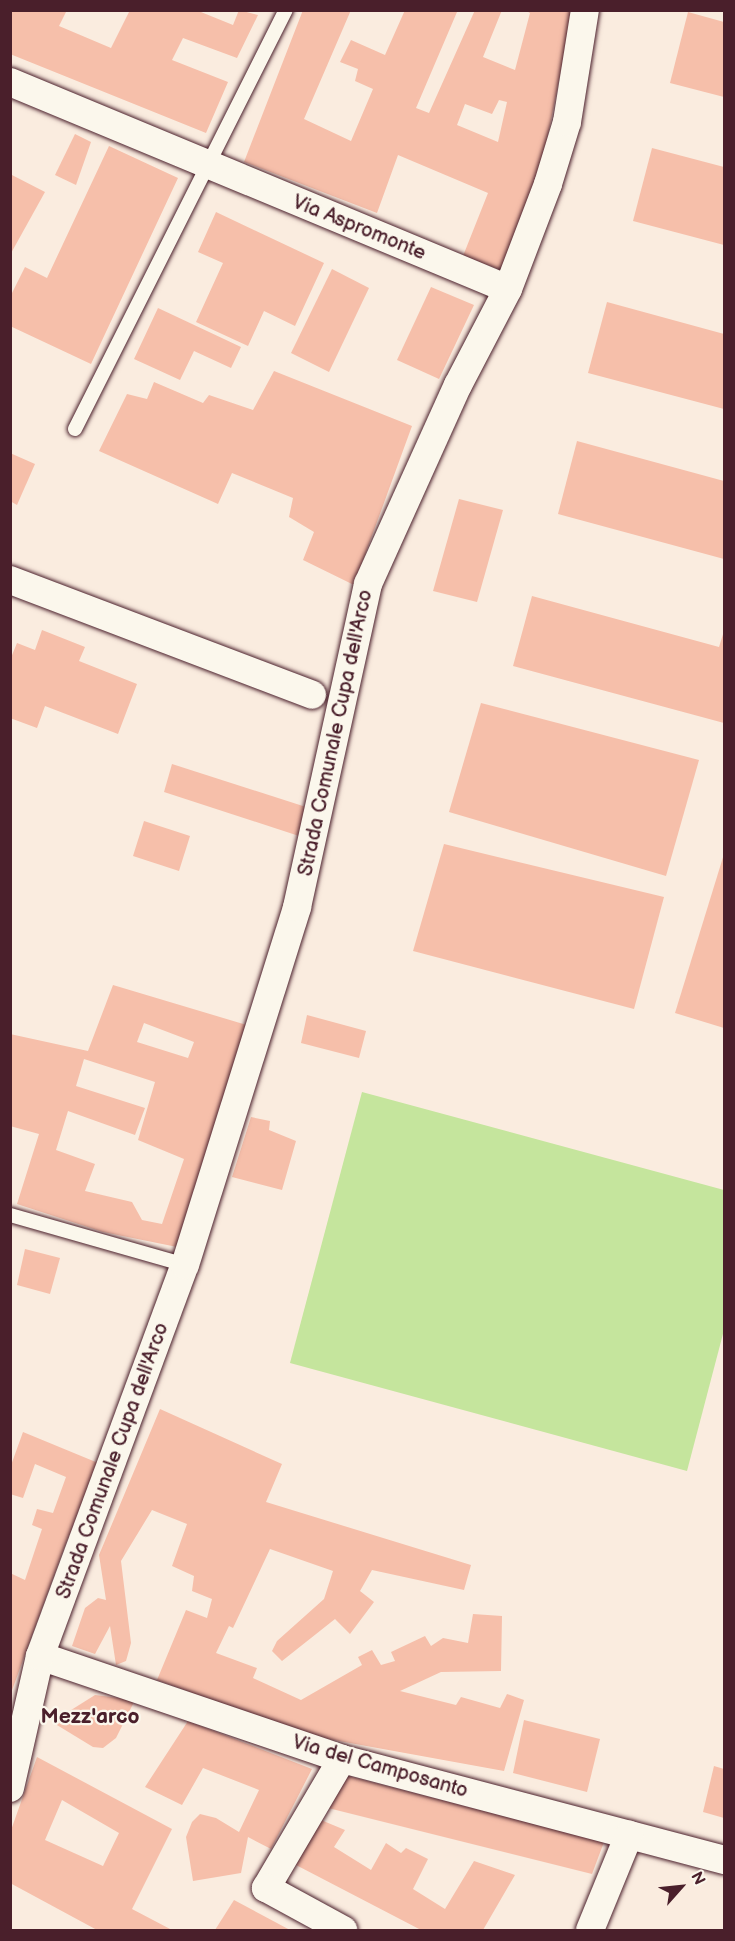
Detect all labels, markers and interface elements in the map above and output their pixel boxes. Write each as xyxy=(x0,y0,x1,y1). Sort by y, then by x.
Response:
street label: Via Aspromonte xyxy=(289,190,429,266)
street label: Strada Comunale Cupa dell'Arco xyxy=(294,588,378,878)
street label: Strada Comunale Cupa dell'Arco xyxy=(52,1320,174,1602)
district label: Mezz'arco xyxy=(41,1704,139,1730)
street label: Via del Camposanto xyxy=(290,1730,470,1804)
north arrow xyxy=(651,1857,711,1917)
text: N xyxy=(686,1869,709,1888)

